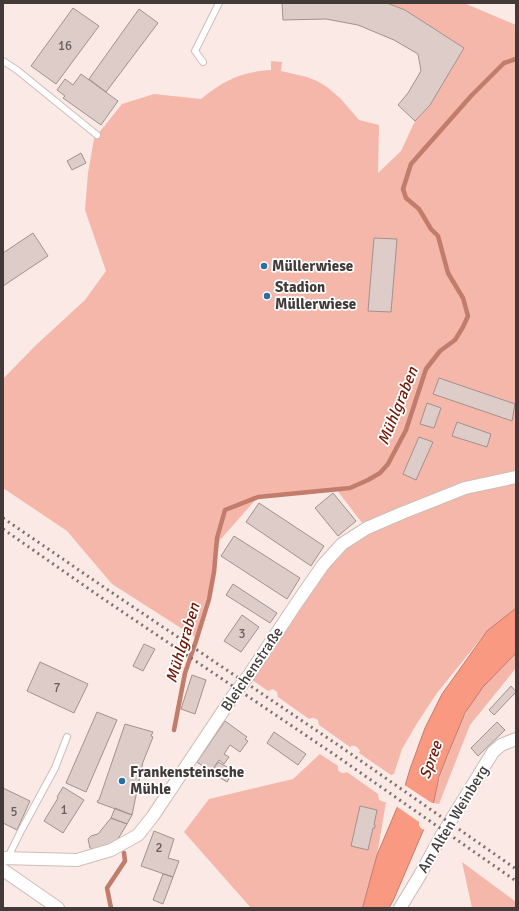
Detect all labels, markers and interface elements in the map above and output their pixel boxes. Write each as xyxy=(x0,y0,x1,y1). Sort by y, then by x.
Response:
house number: 16 xyxy=(58,38,72,54)
place label: Müllerwiese xyxy=(272,257,353,275)
marker: Müllerwiese xyxy=(259,261,269,271)
place label: Stadion Müllerwiese xyxy=(275,278,356,313)
marker: Stadion Müllerwiese xyxy=(262,291,272,301)
water label: Mühlgraben xyxy=(373,363,423,448)
water label: Mühlgraben xyxy=(161,599,205,685)
street label: Bleichenstraße xyxy=(217,624,287,714)
house number: 3 xyxy=(238,626,246,642)
house number: 7 xyxy=(53,680,61,696)
water label: Spree xyxy=(415,737,447,782)
street label: Am Alten Weinberg xyxy=(414,762,492,876)
place label: Frankensteinsche Mühle xyxy=(130,763,244,798)
marker: Frankensteinsche Mühle xyxy=(117,776,127,786)
house number: 1 xyxy=(60,802,68,818)
house number: 5 xyxy=(10,804,18,820)
house number: 2 xyxy=(155,840,163,856)

